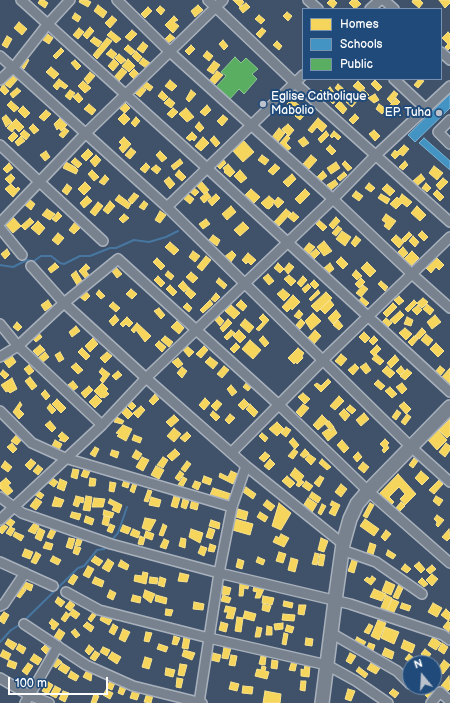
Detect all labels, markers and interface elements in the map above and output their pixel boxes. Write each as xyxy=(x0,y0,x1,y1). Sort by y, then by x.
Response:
legend xyxy=(302,8,442,80)
text: Homes xyxy=(340,17,379,32)
text: Schools xyxy=(340,37,383,52)
text: Public xyxy=(340,57,373,72)
place label: Eglise Catholique Mabolio xyxy=(271,90,366,118)
marker: Eglise Catholique Mabolio xyxy=(258,99,268,109)
place label: EP. Tuha xyxy=(385,106,431,120)
marker: EP. Tuha xyxy=(434,108,444,118)
north arrow xyxy=(402,655,442,695)
text: N xyxy=(412,657,424,672)
scale bar xyxy=(10,669,110,695)
text: 100 m xyxy=(15,676,47,691)

